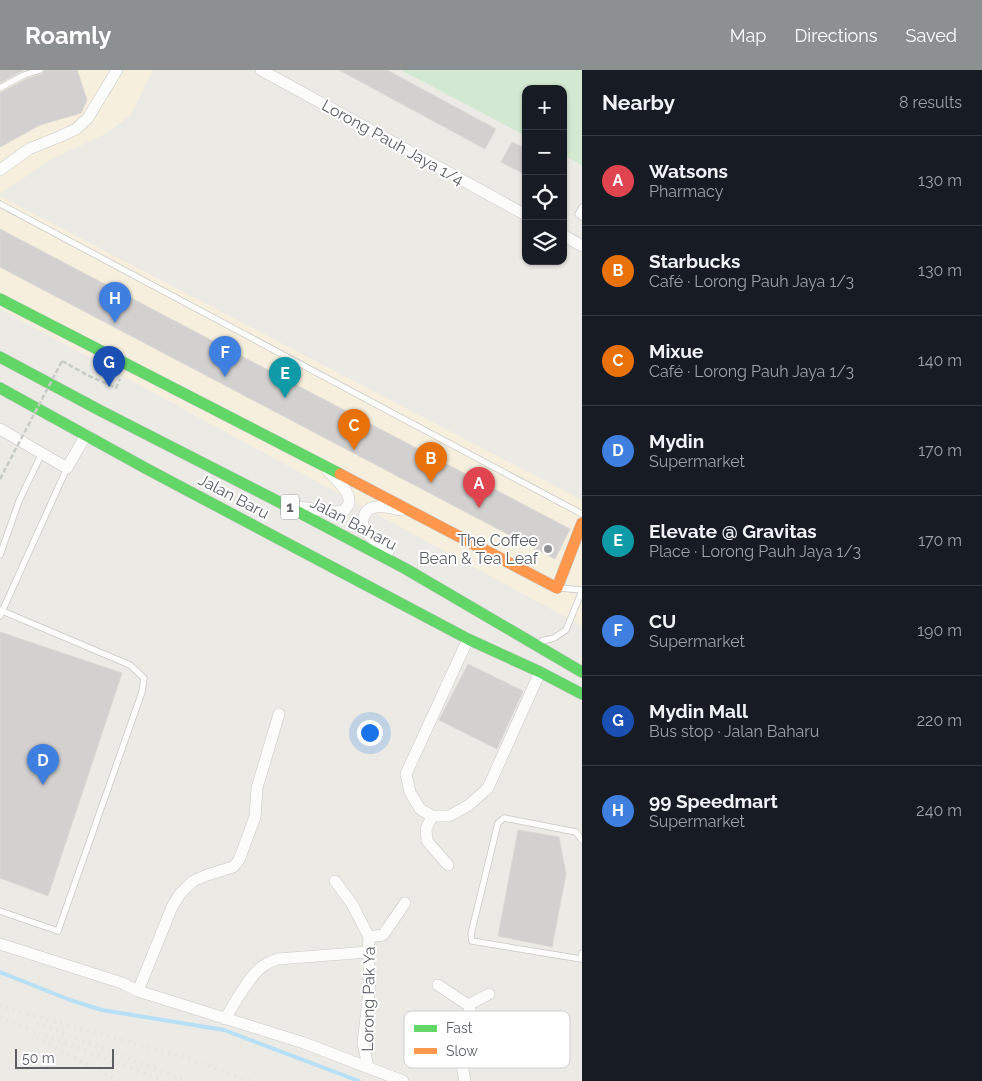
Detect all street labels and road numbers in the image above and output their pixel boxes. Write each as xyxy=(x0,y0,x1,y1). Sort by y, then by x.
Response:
street label: Lorong Pauh Jaya 1/4 xyxy=(319,96,467,189)
street label: Jalan Baru xyxy=(195,470,272,523)
street label: Jalan Baharu xyxy=(307,493,400,554)
road number: 1 xyxy=(281,494,299,520)
street label: Lorong Pak Ya xyxy=(358,946,379,1052)

